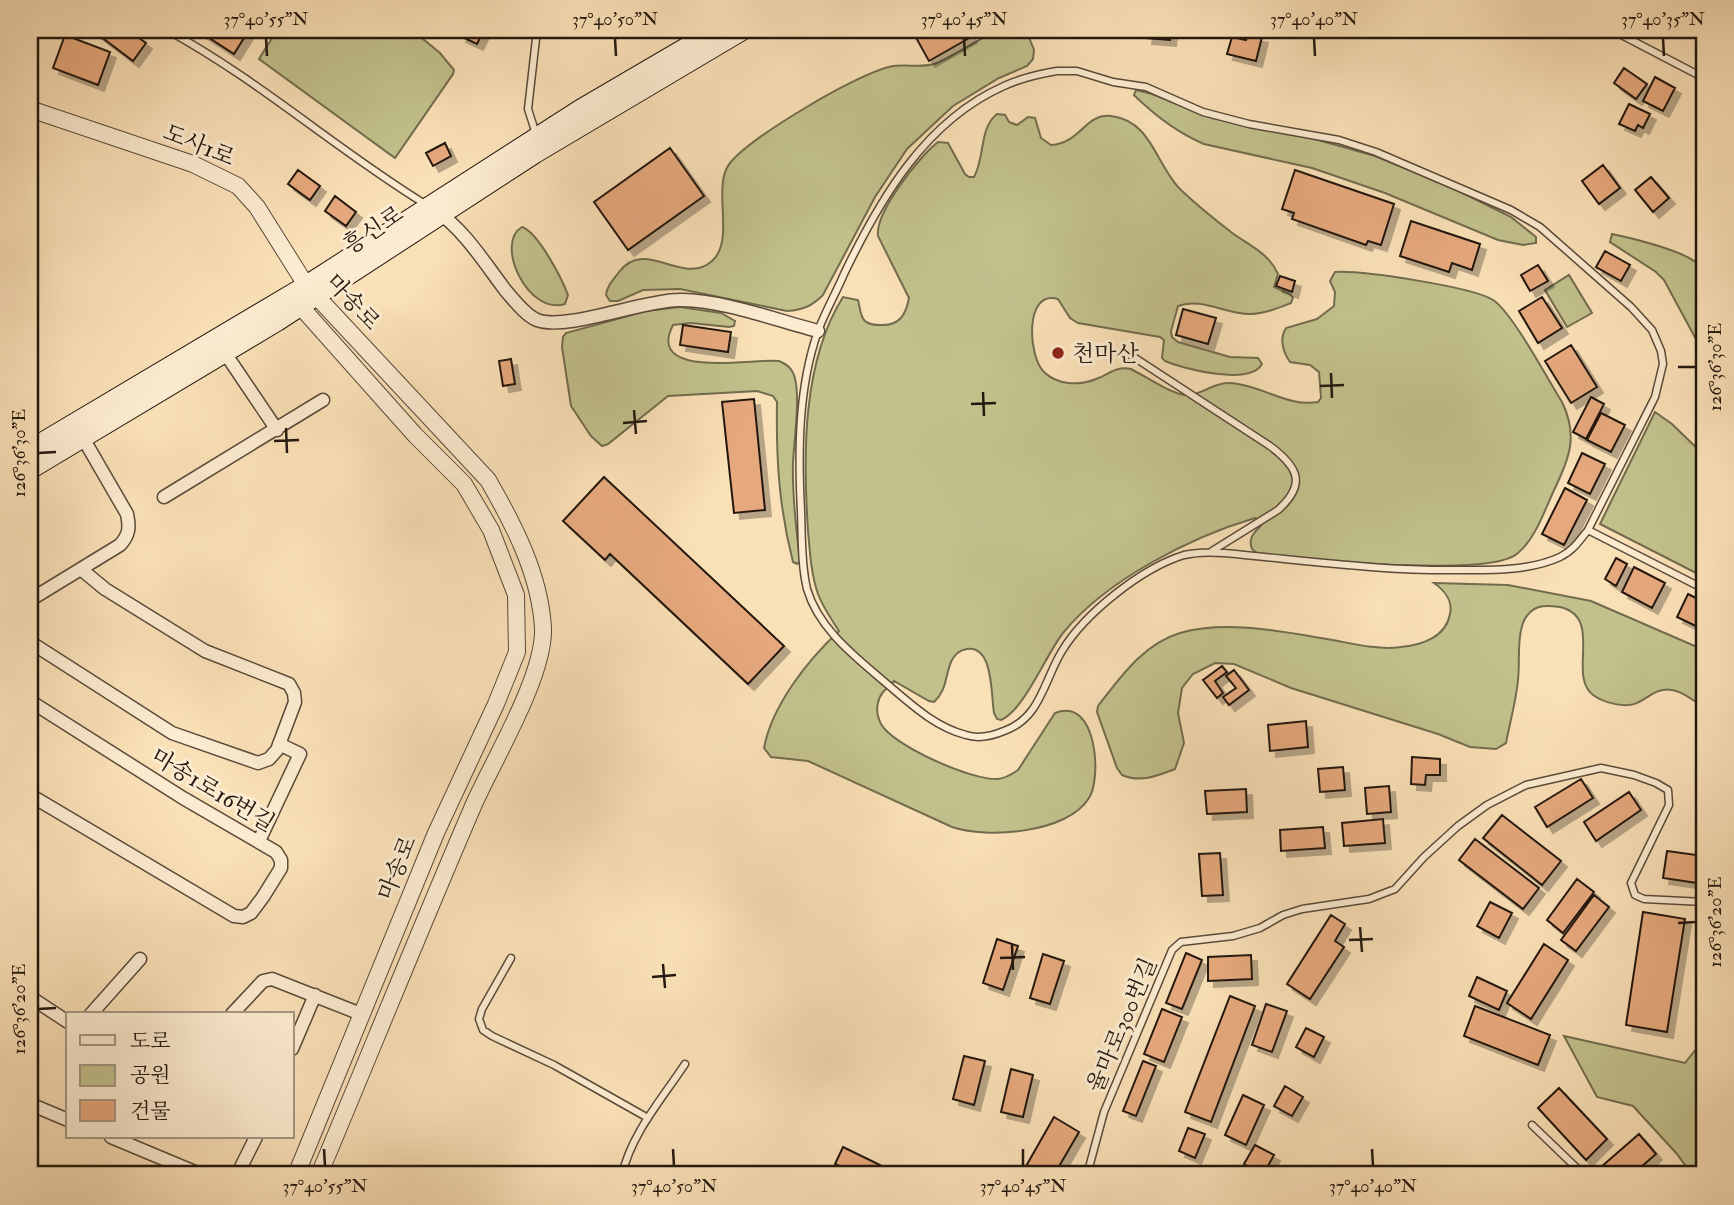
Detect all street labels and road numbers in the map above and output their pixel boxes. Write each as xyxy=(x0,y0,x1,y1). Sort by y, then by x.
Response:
street label: 도사1로 xyxy=(159,118,239,172)
street label: 흥신로 xyxy=(337,199,409,261)
street label: 마송로 xyxy=(320,268,386,336)
street label: 마송1로16번길 xyxy=(146,742,280,838)
street label: 마송로 xyxy=(371,832,423,904)
street label: 율마로300번길 xyxy=(1081,953,1163,1097)

